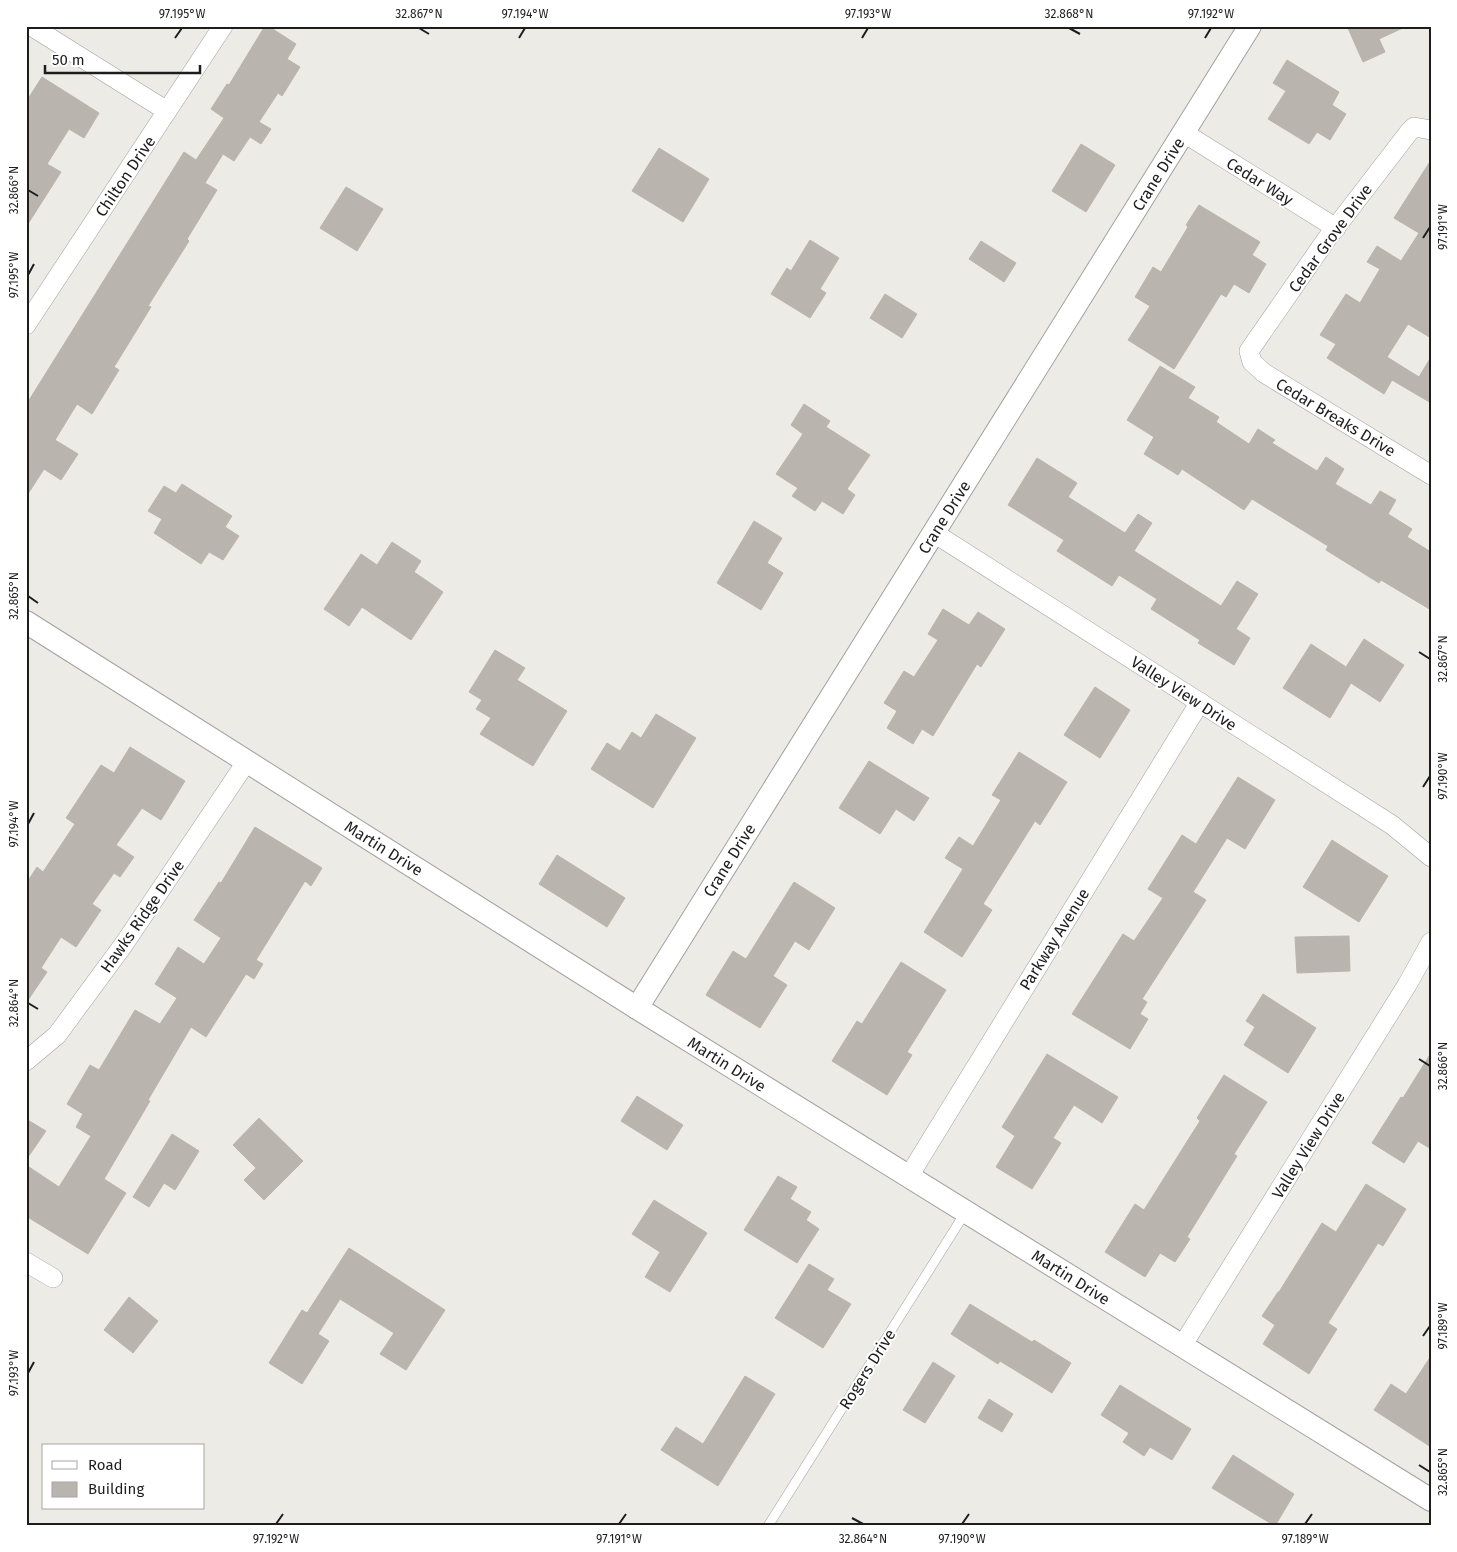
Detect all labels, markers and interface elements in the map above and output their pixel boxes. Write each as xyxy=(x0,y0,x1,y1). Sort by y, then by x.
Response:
text: 97.195°W xyxy=(159,7,205,21)
text: 32.867°N xyxy=(395,7,443,21)
text: 97.194°W xyxy=(501,7,549,21)
text: 97.193°W xyxy=(845,7,891,21)
text: 32.868°N xyxy=(1045,7,1093,21)
text: 97.192°W xyxy=(1188,7,1234,21)
scale bar xyxy=(45,42,200,74)
text: 50 m xyxy=(52,51,85,69)
street label: Chilton Drive xyxy=(91,132,159,220)
street label: Crane Drive xyxy=(1128,134,1188,214)
street label: Cedar Way xyxy=(1223,153,1297,209)
text: 32.866°N xyxy=(7,166,21,214)
street label: Cedar Grove Drive xyxy=(1285,180,1376,296)
text: 97.191°W xyxy=(1436,204,1450,250)
text: 97.195°W xyxy=(7,252,21,298)
street label: Cedar Breaks Drive xyxy=(1273,374,1399,461)
street label: Crane Drive xyxy=(914,477,974,557)
text: 32.865°N xyxy=(7,572,21,620)
text: 32.867°N xyxy=(1436,635,1450,683)
street label: Valley View Drive xyxy=(1127,652,1240,735)
text: 97.190°W xyxy=(1436,752,1450,800)
text: 97.194°W xyxy=(7,800,21,848)
street label: Martin Drive xyxy=(341,817,426,880)
street label: Crane Drive xyxy=(699,820,759,900)
street label: Hawks Ridge Drive xyxy=(96,856,188,976)
street label: Parkway Avenue xyxy=(1016,885,1093,994)
text: 32.864°N xyxy=(7,979,21,1027)
street label: Martin Drive xyxy=(684,1033,769,1096)
text: 32.866°N xyxy=(1436,1042,1450,1090)
street label: Valley View Drive xyxy=(1268,1088,1349,1202)
street label: Martin Drive xyxy=(1028,1246,1113,1309)
text: 97.189°W xyxy=(1436,1302,1450,1350)
street label: Rogers Drive xyxy=(835,1326,900,1413)
text: 97.193°W xyxy=(7,1350,21,1396)
legend xyxy=(42,1444,205,1510)
text: 32.865°N xyxy=(1436,1448,1450,1496)
text: Road xyxy=(88,1456,123,1474)
text: Building xyxy=(88,1480,144,1498)
text: 97.192°W xyxy=(253,1532,299,1546)
text: 97.191°W xyxy=(596,1532,642,1546)
text: 32.864°N xyxy=(839,1532,887,1546)
text: 97.190°W xyxy=(938,1532,986,1546)
text: 97.189°W xyxy=(1281,1532,1329,1546)

